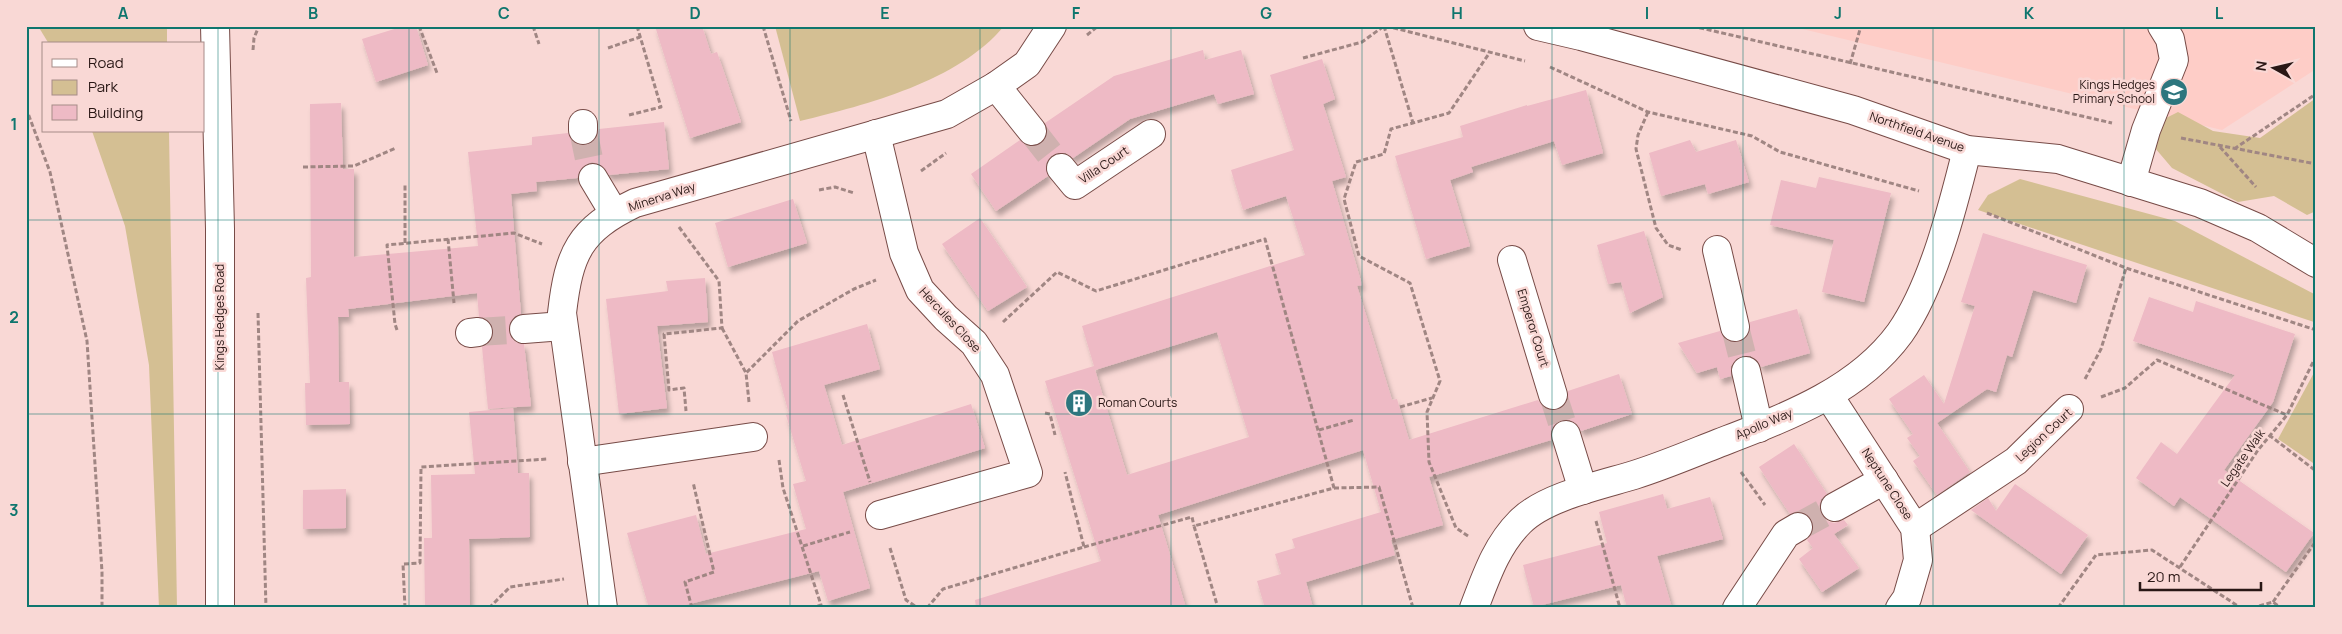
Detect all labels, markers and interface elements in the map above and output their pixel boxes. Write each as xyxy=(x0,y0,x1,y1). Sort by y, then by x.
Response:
text: A xyxy=(118,2,129,24)
text: B xyxy=(308,2,318,24)
text: C xyxy=(498,2,510,24)
text: D xyxy=(689,2,701,24)
text: E xyxy=(880,2,890,24)
text: F xyxy=(1072,2,1081,24)
text: G xyxy=(1260,2,1272,24)
text: H xyxy=(1451,2,1463,24)
text: I xyxy=(1645,2,1649,24)
text: J xyxy=(1834,2,1842,24)
text: K xyxy=(2024,2,2035,24)
text: L xyxy=(2215,2,2224,24)
legend xyxy=(42,42,205,132)
north arrow xyxy=(2250,42,2300,92)
text: Road xyxy=(88,52,124,73)
text: N xyxy=(2251,60,2271,72)
text: Park xyxy=(88,76,118,97)
place label: Kings Hedges Primary School xyxy=(2073,76,2155,107)
school or university icon: Kings Hedges Primary School xyxy=(2159,77,2189,107)
text: Building xyxy=(88,102,143,123)
street label: Northfield Avenue xyxy=(1867,107,1967,156)
text: 1 xyxy=(10,113,18,135)
street label: Villa Court xyxy=(1076,142,1132,187)
street label: Minerva Way xyxy=(626,178,698,215)
street label: Kings Hedges Road xyxy=(211,264,228,370)
street label: Hercules Close xyxy=(916,283,985,356)
street label: Emperor Court xyxy=(1513,287,1554,369)
text: 2 xyxy=(9,306,19,328)
building icon: Roman Courts xyxy=(1064,388,1094,418)
place label: Roman Courts xyxy=(1098,394,1177,411)
street label: Apollo Way xyxy=(1733,404,1795,443)
street label: Legion Court xyxy=(2012,404,2076,465)
street label: Legate Walk xyxy=(2216,425,2269,490)
street label: Neptune Close xyxy=(1858,445,1917,523)
text: 3 xyxy=(9,499,19,521)
scale bar xyxy=(2140,559,2261,591)
text: 20 m xyxy=(2147,566,2180,587)

